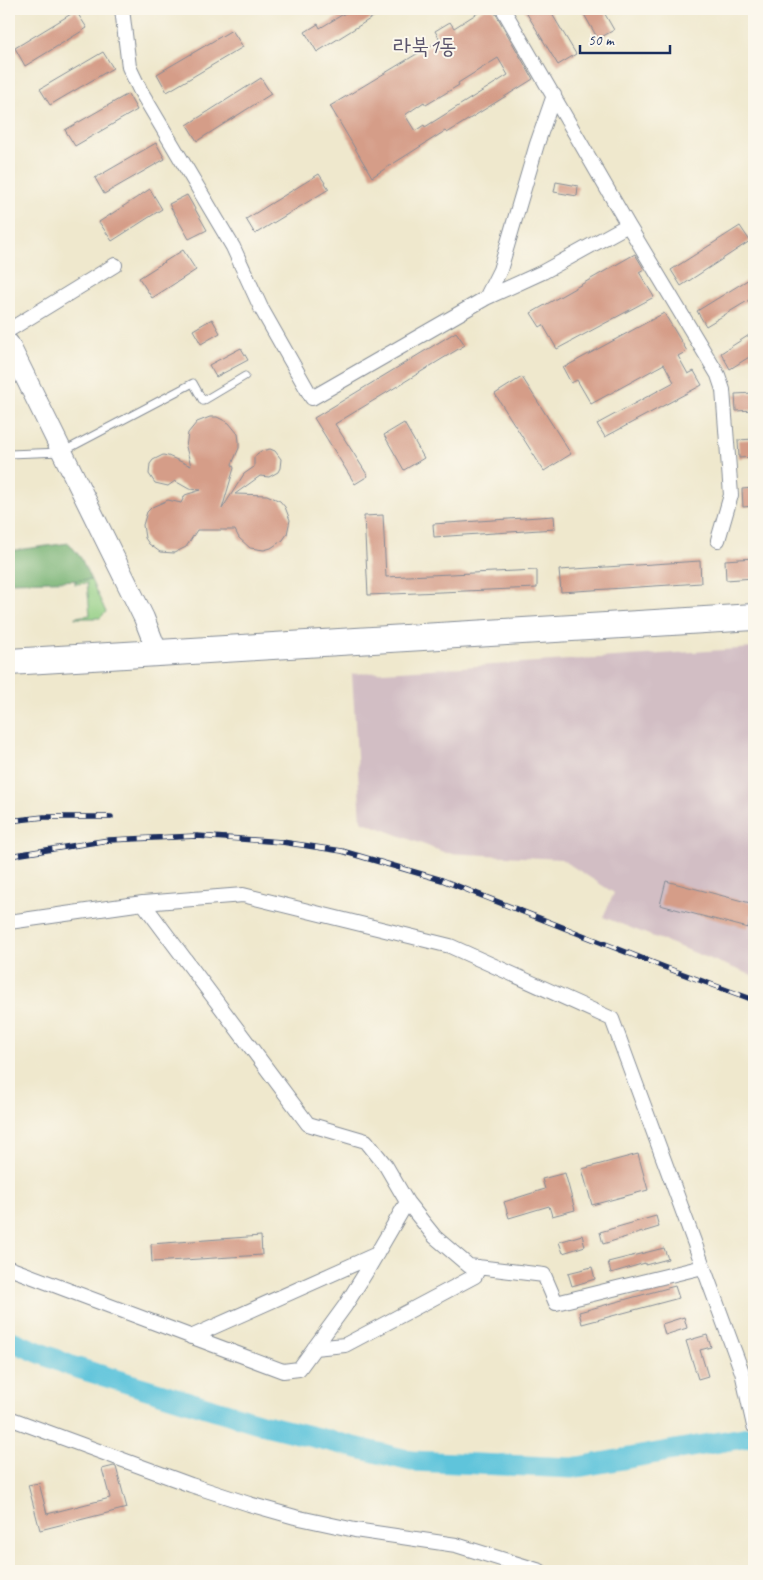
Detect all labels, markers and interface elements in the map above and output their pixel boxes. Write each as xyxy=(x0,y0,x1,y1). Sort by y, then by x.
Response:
scale bar xyxy=(580,22,670,54)
text: 50 m xyxy=(588,31,615,50)
district label: 라북1동 xyxy=(393,32,457,60)

